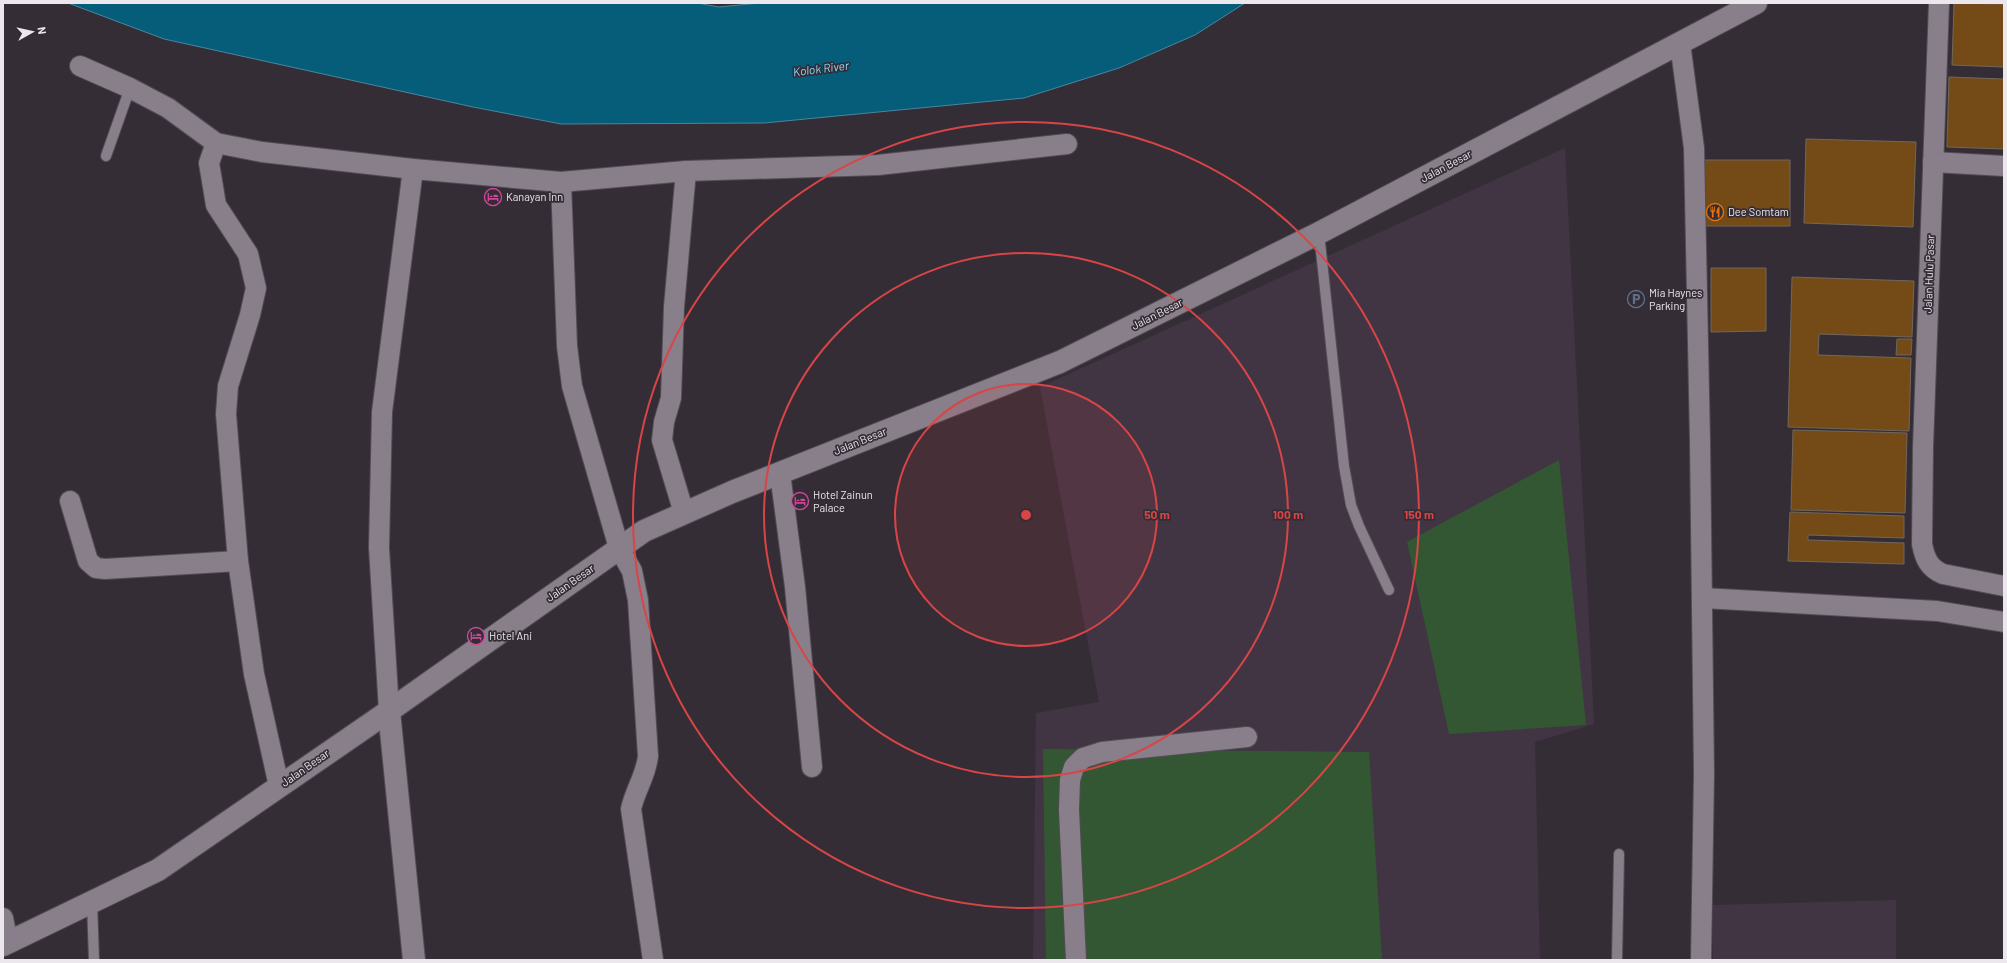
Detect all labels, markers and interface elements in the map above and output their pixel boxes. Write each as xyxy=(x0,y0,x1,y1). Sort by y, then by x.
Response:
north arrow xyxy=(12,12,52,52)
text: N xyxy=(35,26,49,35)
water label: Kolok River xyxy=(792,58,850,78)
street label: Jalan Besar xyxy=(1418,147,1473,184)
hotel icon: Kanayan Inn xyxy=(483,187,503,207)
place label: Kanayan Inn xyxy=(506,190,563,203)
restaurant icon: Dee Somtam xyxy=(1705,202,1725,222)
place label: Dee Somtam xyxy=(1728,205,1789,218)
street label: Jalan Hulu Pasar xyxy=(1921,234,1936,314)
place label: Mia Haynes Parking xyxy=(1649,286,1702,312)
parking icon: Mia Haynes Parking xyxy=(1626,289,1646,309)
street label: Jalan Besar xyxy=(1129,295,1185,332)
street label: Jalan Besar xyxy=(831,424,888,457)
place label: Hotel Zainun Palace xyxy=(813,488,873,514)
hotel icon: Hotel Zainun Palace xyxy=(790,491,810,511)
text: 50 m xyxy=(1144,507,1170,521)
text: 100 m xyxy=(1273,507,1303,521)
text: 150 m xyxy=(1404,507,1434,521)
centre of rings xyxy=(1019,508,1033,522)
street label: Jalan Besar xyxy=(543,561,596,604)
hotel icon: Hotel Ani xyxy=(466,626,486,646)
place label: Hotel Ani xyxy=(489,629,532,642)
street label: Jalan Besar xyxy=(278,746,331,789)

